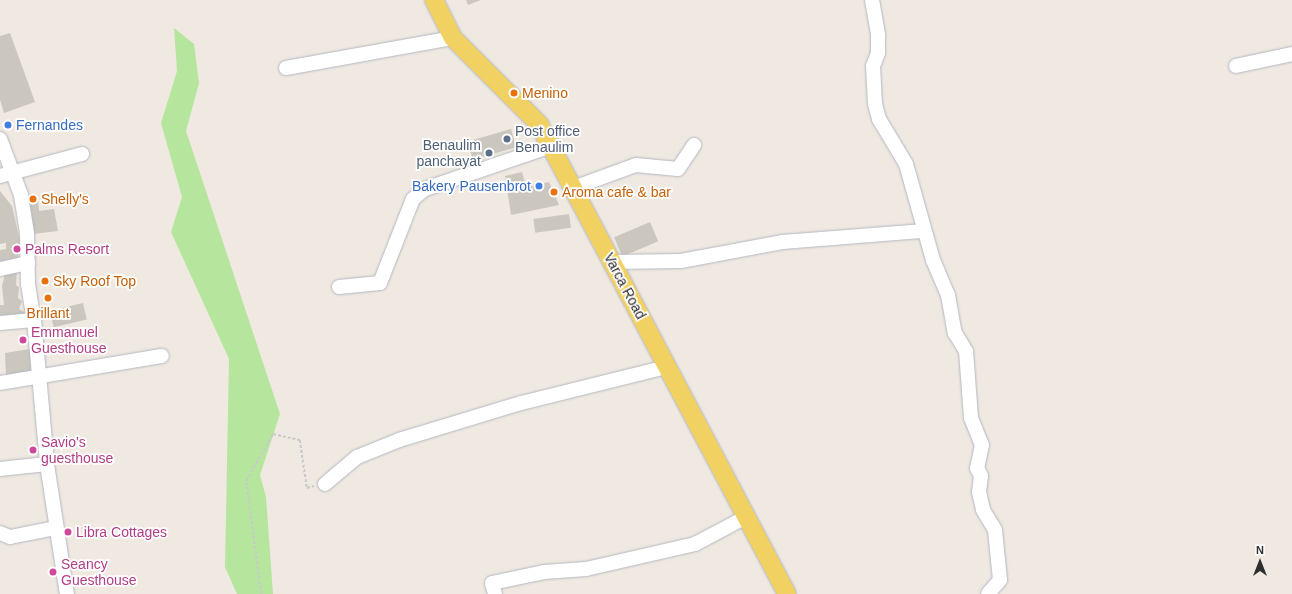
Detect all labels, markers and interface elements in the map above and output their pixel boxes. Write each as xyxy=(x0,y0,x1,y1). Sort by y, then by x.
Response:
place label: Menino xyxy=(522,85,568,101)
marker: Menino xyxy=(509,88,519,98)
place label: Fernandes xyxy=(16,117,83,133)
marker: Fernandes xyxy=(3,120,13,130)
place label: Post office Benaulim xyxy=(515,123,580,156)
marker: Post office Benaulim xyxy=(502,134,512,144)
place label: Benaulim panchayat xyxy=(416,137,481,170)
marker: Benaulim panchayat xyxy=(484,148,494,158)
place label: Bakery Pausenbrot xyxy=(412,178,531,194)
marker: Bakery Pausenbrot xyxy=(534,181,544,191)
place label: Aroma cafe & bar xyxy=(562,184,671,200)
marker: Aroma cafe & bar xyxy=(549,187,559,197)
place label: Shelly's xyxy=(41,191,89,207)
marker: Shelly's xyxy=(28,194,38,204)
place label: Palms Resort xyxy=(25,241,109,257)
marker: Palms Resort xyxy=(12,244,22,254)
street label: Varca Road xyxy=(600,250,650,322)
place label: Sky Roof Top xyxy=(53,273,136,289)
marker: Sky Roof Top xyxy=(40,276,50,286)
marker: Brillant xyxy=(43,293,53,303)
place label: Brillant xyxy=(27,305,69,321)
place label: Emmanuel Guesthouse xyxy=(31,324,106,356)
marker: Emmanuel Guesthouse xyxy=(18,335,28,345)
place label: Savio's guesthouse xyxy=(41,434,113,466)
marker: Savio's guesthouse xyxy=(28,445,38,455)
place label: Libra Cottages xyxy=(76,524,167,540)
marker: Libra Cottages xyxy=(63,527,73,537)
north arrow xyxy=(1240,542,1280,582)
text: N xyxy=(1256,544,1264,556)
place label: Seancy Guesthouse xyxy=(61,556,136,588)
marker: Seancy Guesthouse xyxy=(48,567,58,577)

